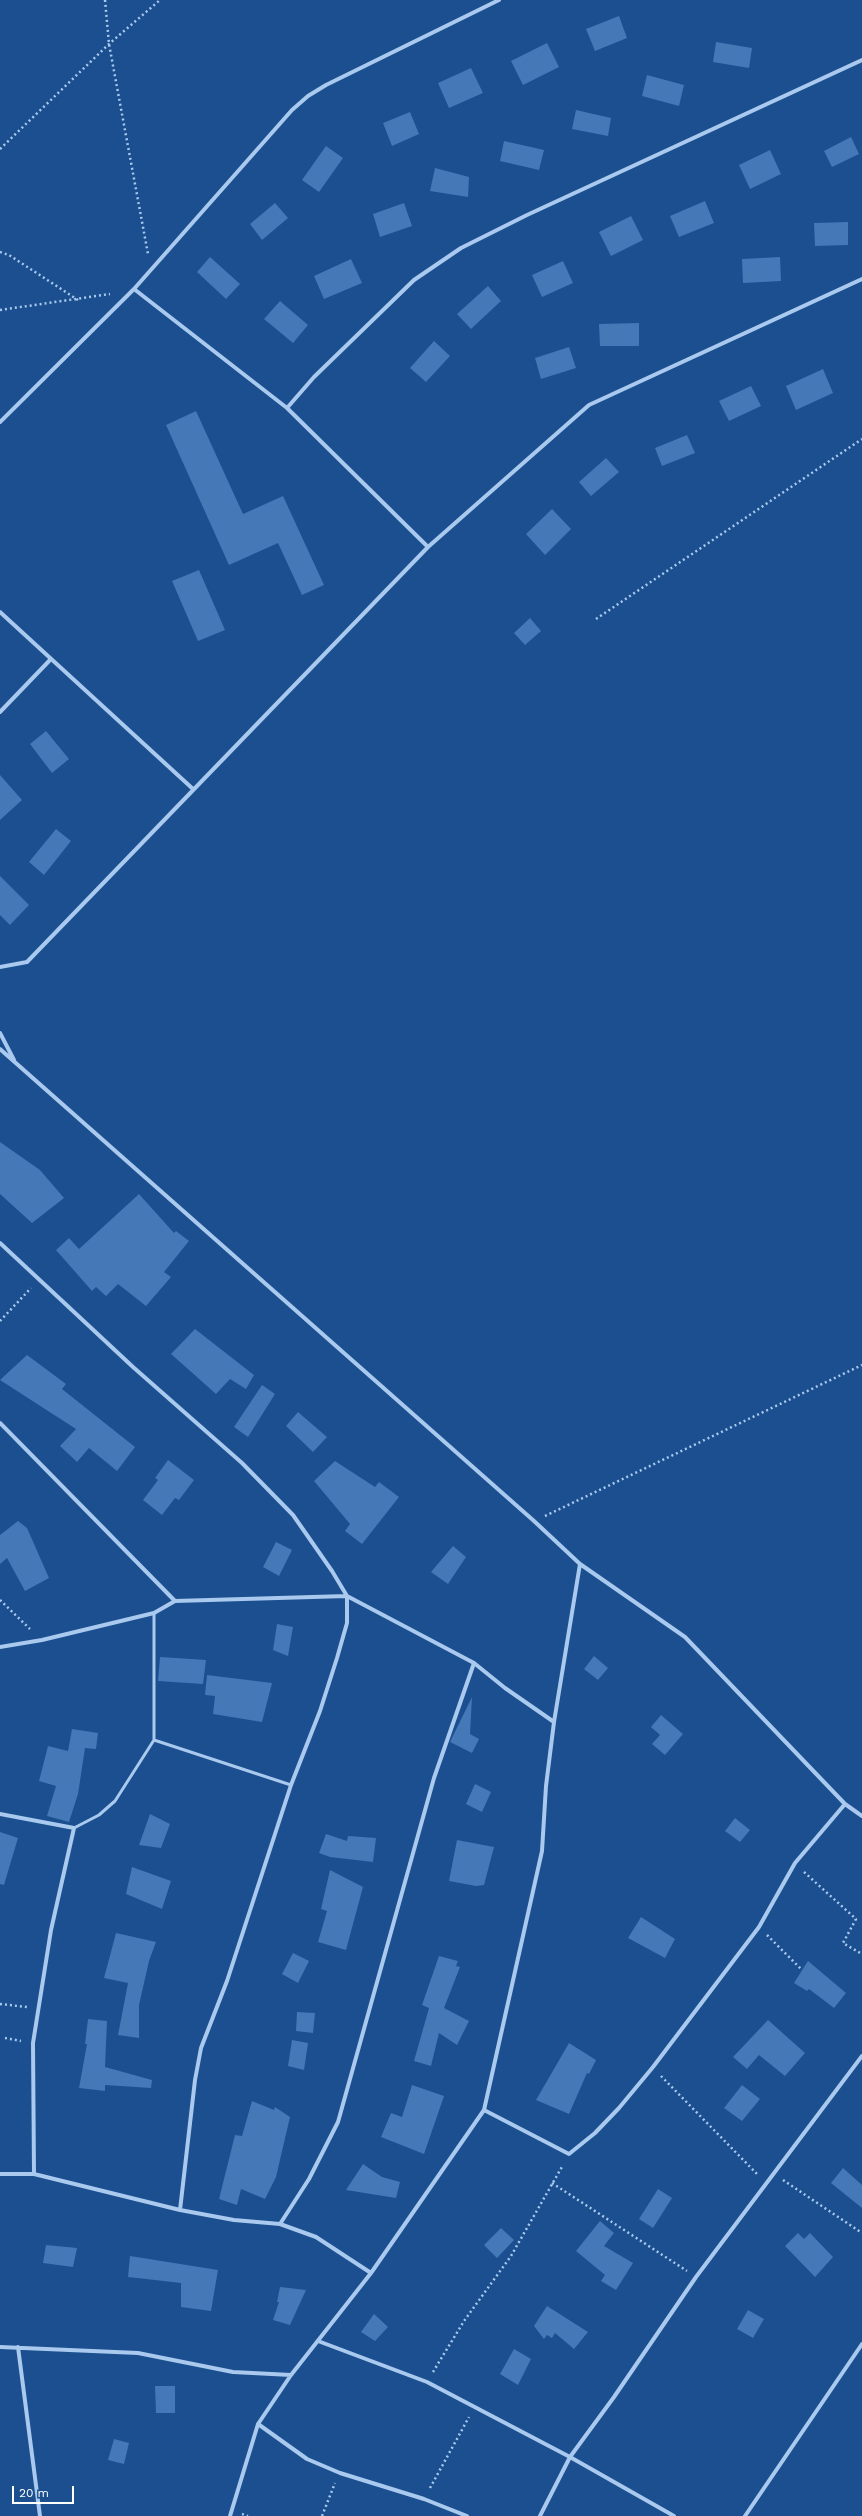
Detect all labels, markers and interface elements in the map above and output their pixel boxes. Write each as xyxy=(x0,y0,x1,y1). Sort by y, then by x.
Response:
scale bar xyxy=(14,2478,76,2504)
text: 20 m xyxy=(19,2486,49,2500)

